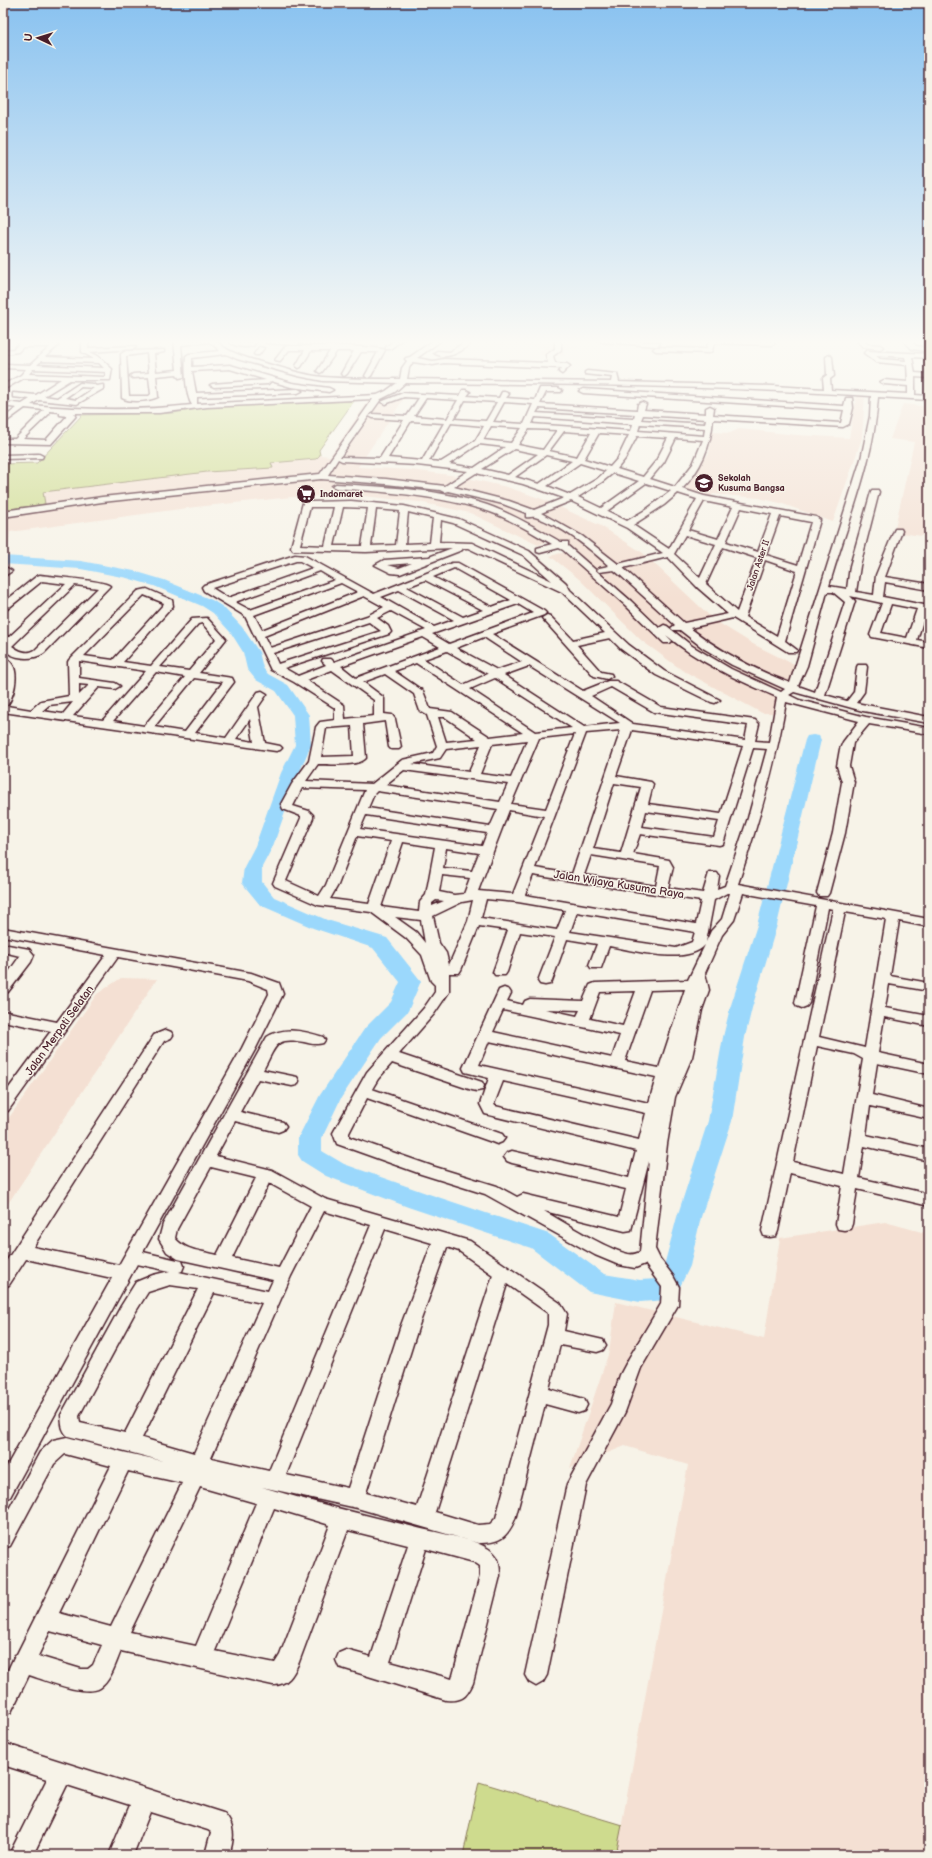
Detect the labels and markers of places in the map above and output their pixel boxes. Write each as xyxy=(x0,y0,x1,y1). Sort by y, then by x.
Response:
school or university icon: Sekolah Kusuma Bangsa xyxy=(693,472,715,494)
place label: Sekolah Kusuma Bangsa xyxy=(718,473,785,494)
supermarket icon: Indomaret xyxy=(295,483,317,505)
place label: Indomaret xyxy=(320,489,363,500)

